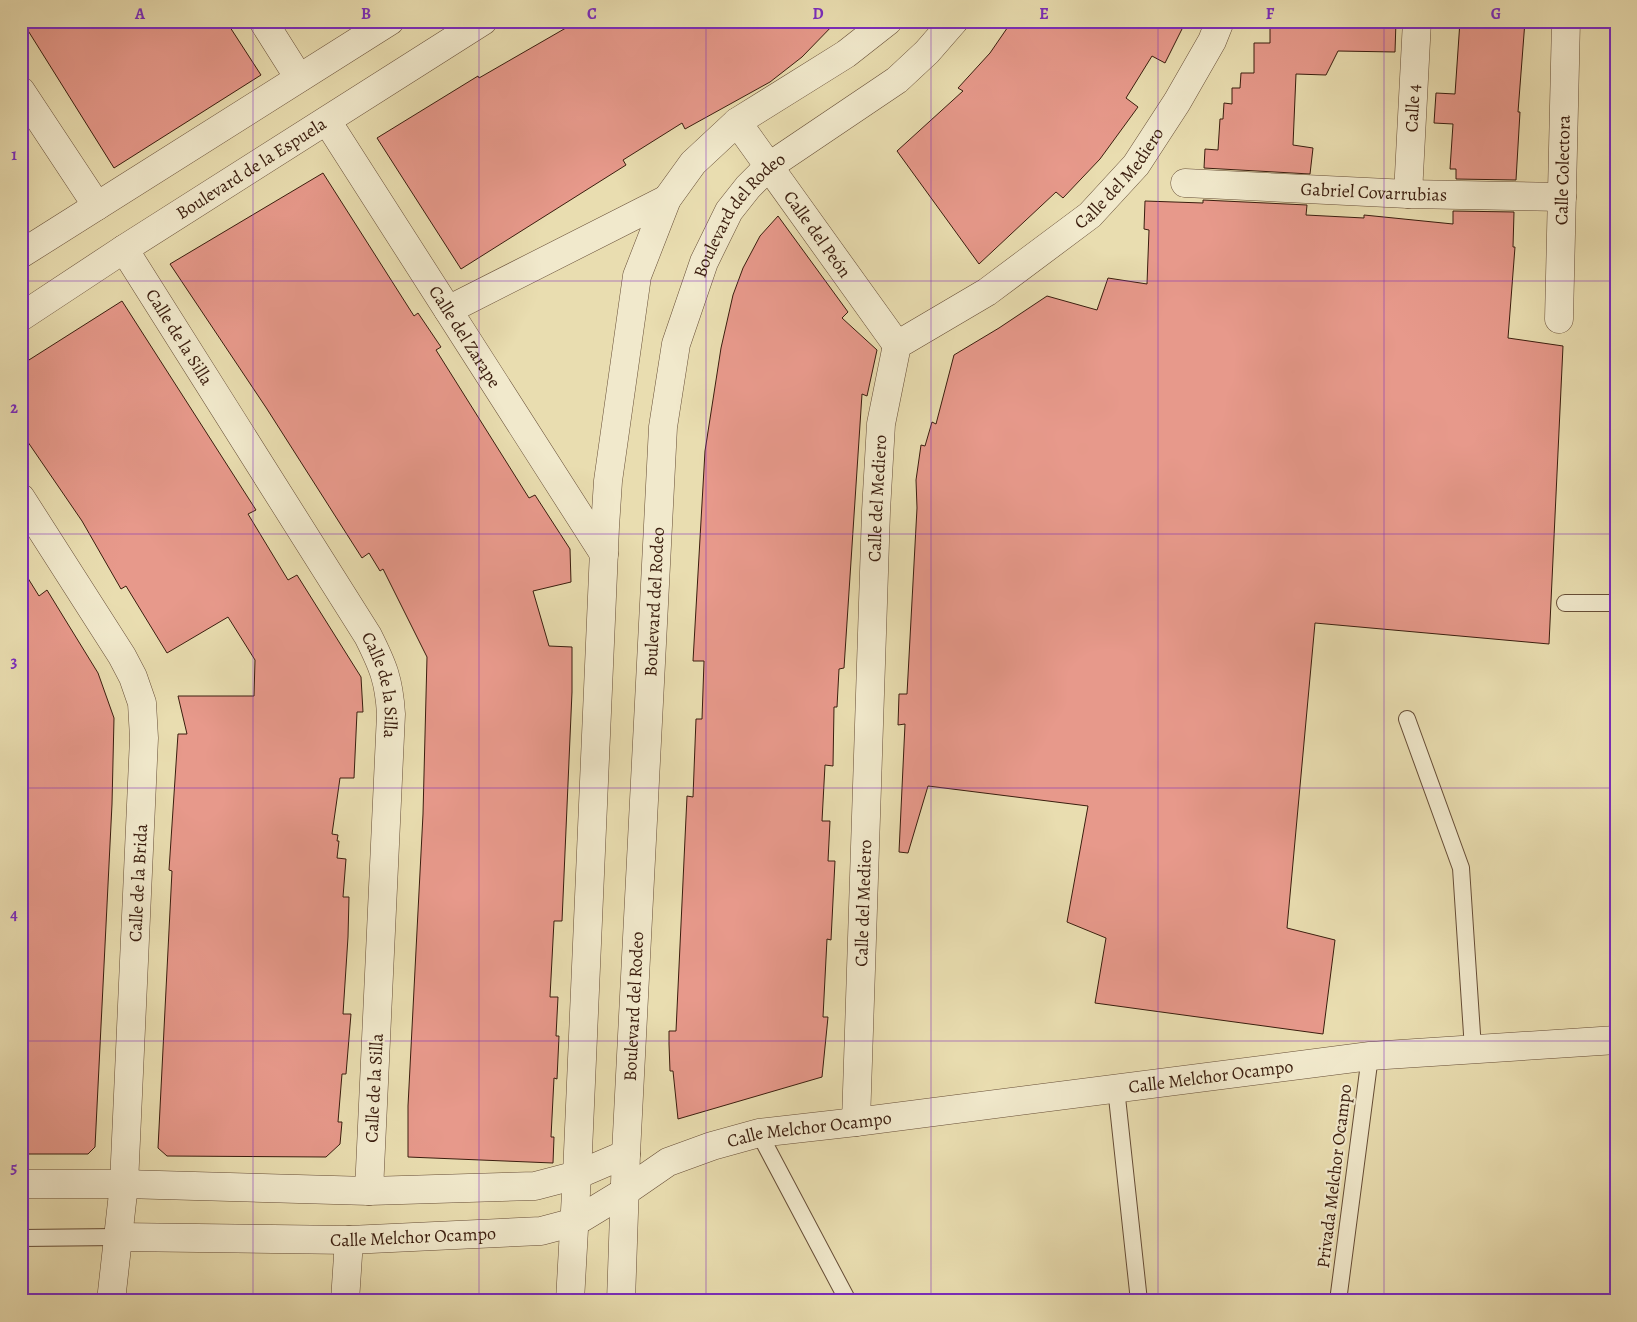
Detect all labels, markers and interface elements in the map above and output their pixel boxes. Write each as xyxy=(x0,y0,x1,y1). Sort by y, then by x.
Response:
text: A xyxy=(134,3,146,25)
text: B xyxy=(361,3,371,25)
text: C xyxy=(587,3,597,25)
text: D xyxy=(812,3,824,25)
text: E xyxy=(1039,3,1049,25)
text: F xyxy=(1266,3,1275,25)
text: G xyxy=(1491,3,1501,25)
street label: Calle 4 xyxy=(1399,83,1426,133)
street label: Boulevard de la Espuela xyxy=(171,111,331,225)
street label: Calle Colectora xyxy=(1549,114,1576,225)
street label: Calle del Mediero xyxy=(1069,123,1169,235)
text: 1 xyxy=(11,144,17,166)
street label: Boulevard del Rodeo xyxy=(688,147,790,281)
street label: Gabriel Covarrubias xyxy=(1300,177,1447,207)
street label: Calle del Peón xyxy=(778,186,857,283)
street label: Calle del Zarape xyxy=(423,281,507,392)
street label: Calle de la Silla xyxy=(140,284,219,390)
text: 2 xyxy=(10,397,18,419)
street label: Calle del Mediero xyxy=(862,434,892,562)
street label: Boulevard del Rodeo xyxy=(638,526,670,677)
street label: Calle de la Silla xyxy=(356,628,403,739)
text: 3 xyxy=(11,651,18,673)
street label: Calle de la Brida xyxy=(123,823,153,943)
street label: Calle del Mediero xyxy=(849,839,877,967)
text: 4 xyxy=(10,904,18,926)
street label: Boulevard del Rodeo xyxy=(618,931,649,1082)
street label: Calle de la Silla xyxy=(359,1032,389,1143)
street label: Calle Melchor Ocampo xyxy=(1127,1054,1295,1099)
street label: Privada Melchor Ocampo xyxy=(1311,1083,1357,1269)
street label: Calle Melchor Ocampo xyxy=(724,1106,893,1153)
text: 5 xyxy=(11,1157,18,1179)
street label: Calle Melchor Ocampo xyxy=(330,1221,496,1252)

